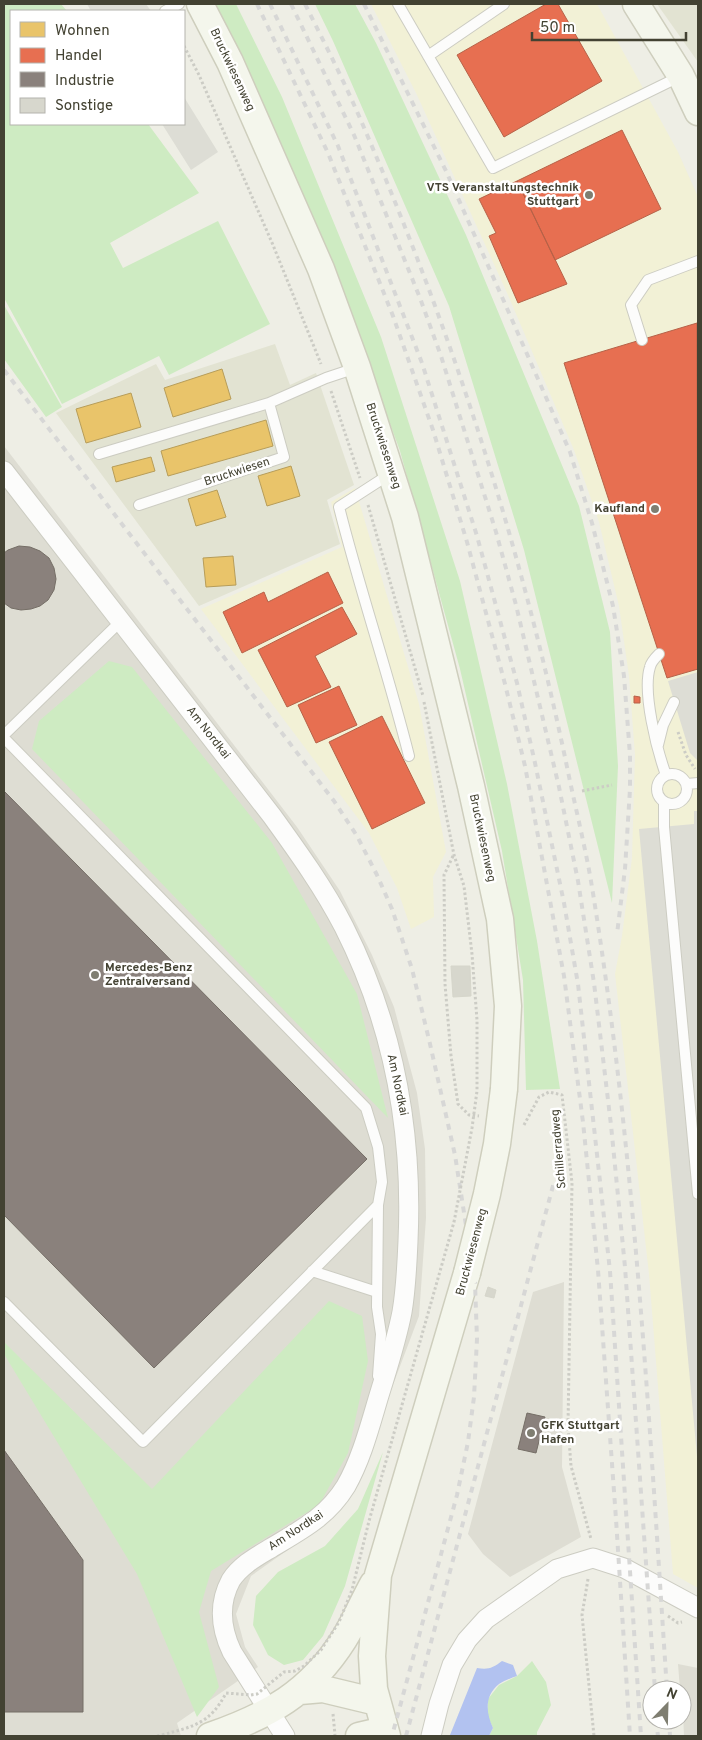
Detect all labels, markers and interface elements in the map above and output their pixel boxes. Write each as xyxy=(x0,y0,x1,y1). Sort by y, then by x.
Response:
legend xyxy=(10,10,185,125)
scale bar xyxy=(532,10,686,42)
text: 50 m xyxy=(540,19,575,38)
text: Wohnen xyxy=(55,22,110,41)
street label: Bruckwiesenweg xyxy=(206,26,258,114)
text: Handel xyxy=(55,47,102,66)
text: Industrie xyxy=(55,72,114,91)
text: Sonstige xyxy=(55,97,113,116)
place label: VTS Veranstaltungstechnik Stuttgart xyxy=(427,180,579,210)
marker: VTS Veranstaltungstechnik Stuttgart xyxy=(583,189,595,201)
street label: Bruckwiesenweg xyxy=(362,401,404,491)
street label: Bruckwiesen xyxy=(202,454,272,490)
place label: Kaufland xyxy=(594,501,645,517)
marker: Kaufland xyxy=(649,503,661,515)
street label: Am Nordkai xyxy=(182,703,234,763)
street label: Bruckwiesenweg xyxy=(465,792,499,884)
place label: Mercedes-Benz Zentralversand xyxy=(105,960,193,990)
marker: Mercedes-Benz Zentralversand xyxy=(89,969,101,981)
street label: Am Nordkai xyxy=(383,1053,411,1117)
street label: Schillerradweg xyxy=(548,1109,570,1189)
street label: Bruckwiesenweg xyxy=(453,1207,491,1297)
place label: GFK Stuttgart Hafen xyxy=(541,1418,620,1448)
marker: GFK Stuttgart Hafen xyxy=(525,1427,537,1439)
street label: Am Nordkai xyxy=(265,1507,327,1555)
north arrow xyxy=(642,1680,692,1730)
text: N xyxy=(664,1685,679,1704)

